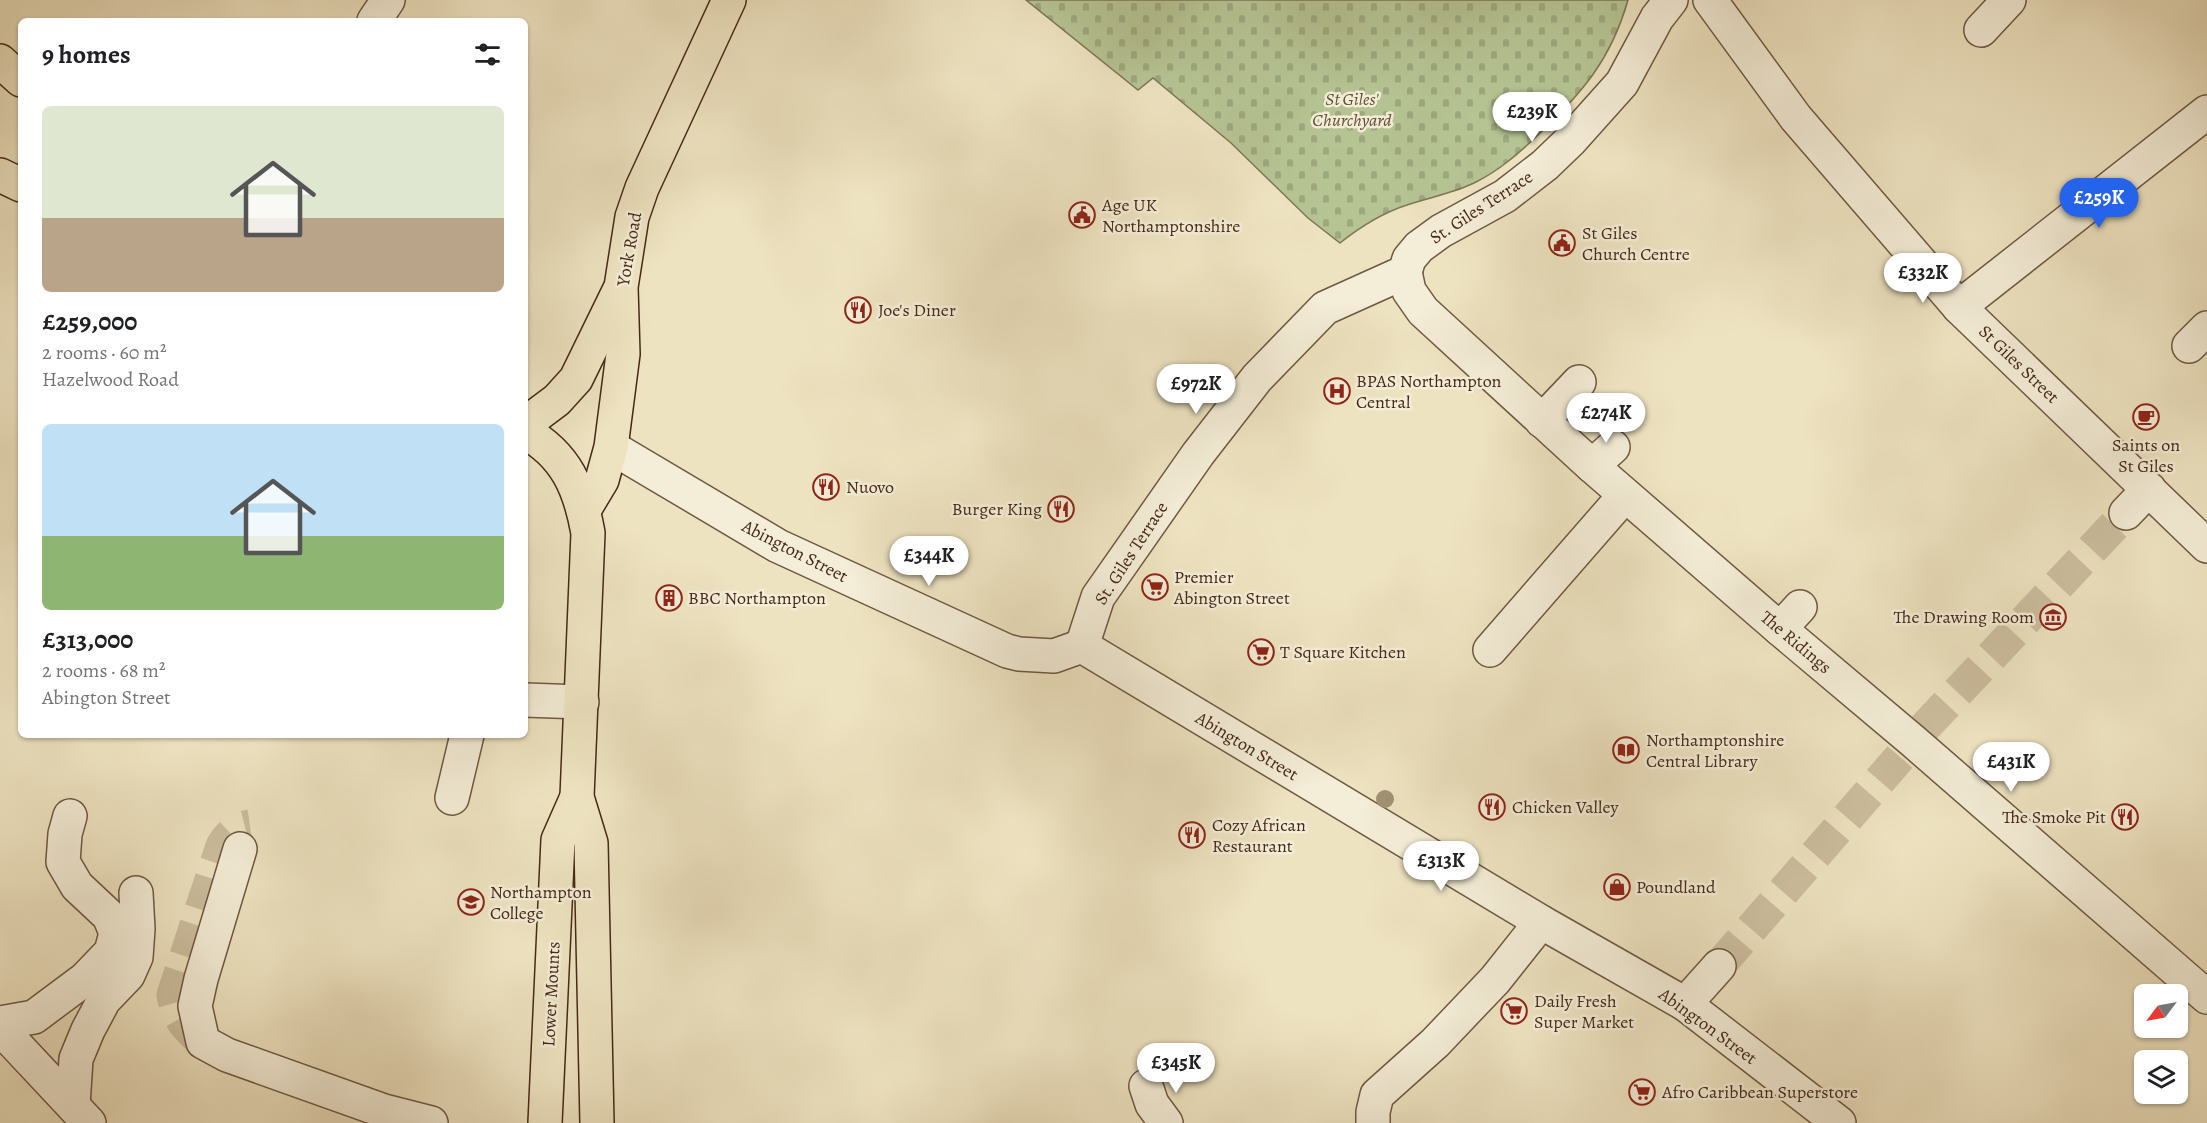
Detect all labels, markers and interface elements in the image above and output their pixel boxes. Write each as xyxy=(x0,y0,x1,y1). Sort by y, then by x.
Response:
text: 9 homes xyxy=(42,37,131,72)
icon: filters xyxy=(471,38,504,71)
park label: St Giles' Churchyard xyxy=(1312,87,1392,132)
pin: £239K xyxy=(1490,92,1574,143)
text: £239K xyxy=(1506,98,1558,125)
icon: home xyxy=(219,145,327,253)
street label: St. Giles Terrace xyxy=(1425,165,1537,249)
pin: £259K xyxy=(2057,178,2141,229)
text: £259K xyxy=(2074,184,2124,211)
place label: Age UK Northamptonshire xyxy=(1101,193,1240,238)
public building icon: Age UK Northamptonshire xyxy=(1067,200,1097,230)
street label: York Road xyxy=(611,210,647,289)
place label: St Giles Church Centre xyxy=(1582,221,1690,266)
public building icon: St Giles Church Centre xyxy=(1547,228,1577,258)
pin: £332K xyxy=(1881,253,1965,304)
text: £332K xyxy=(1898,259,1948,286)
restaurant icon: Joe's Diner xyxy=(843,295,873,325)
place label: Joe's Diner xyxy=(878,298,956,322)
text: £259,000 xyxy=(42,304,137,339)
street label: St Giles Street xyxy=(1974,319,2065,409)
text: 2 rooms · 60 m² xyxy=(42,339,166,366)
pin: £972K xyxy=(1154,364,1238,415)
text: Hazelwood Road xyxy=(42,366,179,393)
place label: BPAS Northampton Central xyxy=(1356,369,1502,414)
text: £972K xyxy=(1171,370,1221,397)
hospital icon: BPAS Northampton Central xyxy=(1322,376,1352,406)
pin: £274K xyxy=(1564,393,1648,444)
text: £274K xyxy=(1580,399,1632,426)
cafe icon: Saints on St Giles xyxy=(2131,402,2161,432)
place label: Saints on St Giles xyxy=(2112,433,2180,478)
icon: home xyxy=(219,463,327,571)
restaurant icon: Nuovo xyxy=(811,472,841,502)
place label: Nuovo xyxy=(846,475,894,499)
restaurant icon: Burger King xyxy=(1046,494,1076,524)
place label: Burger King xyxy=(952,497,1042,521)
street label: St. Giles Terrace xyxy=(1089,497,1173,609)
street label: Abington Street xyxy=(737,514,852,588)
pin: £344K xyxy=(887,536,971,587)
text: £344K xyxy=(904,542,954,569)
place label: Premier Abington Street xyxy=(1173,565,1290,610)
supermarket icon: Premier Abington Street xyxy=(1140,572,1170,602)
building icon: BBC Northampton xyxy=(654,583,684,613)
place label: BBC Northampton xyxy=(688,586,826,610)
museum icon: The Drawing Room xyxy=(2038,602,2068,632)
street label: The Ridings xyxy=(1755,605,1837,679)
place label: The Drawing Room xyxy=(1894,605,2034,629)
text: £313,000 xyxy=(42,622,133,657)
supermarket icon: T Square Kitchen xyxy=(1246,637,1276,667)
place label: T Square Kitchen xyxy=(1280,640,1406,664)
text: 2 rooms · 68 m² xyxy=(42,657,166,684)
text: Abington Street xyxy=(42,684,171,711)
street label: Abington Street xyxy=(1190,705,1303,786)
place label: Northamptonshire Central Library xyxy=(1646,728,1784,773)
library icon: Northamptonshire Central Library xyxy=(1611,735,1641,765)
pin: £431K xyxy=(1969,742,2053,793)
text: £431K xyxy=(1987,748,2035,775)
restaurant icon: Chicken Valley xyxy=(1477,792,1507,822)
place label: Chicken Valley xyxy=(1512,795,1619,819)
restaurant icon: The Smoke Pit xyxy=(2110,802,2140,832)
place label: The Smoke Pit xyxy=(2002,805,2106,829)
place label: Cozy African Restaurant xyxy=(1212,813,1306,858)
restaurant icon: Cozy African Restaurant xyxy=(1177,820,1207,850)
pin: £313K xyxy=(1399,841,1483,892)
text: £313K xyxy=(1417,847,1465,874)
shop icon: Poundland xyxy=(1602,872,1632,902)
place label: Poundland xyxy=(1636,875,1716,899)
place label: Northampton College xyxy=(490,880,592,925)
school or university icon: Northampton College xyxy=(456,887,486,917)
street label: Lower Mounts xyxy=(536,941,566,1047)
street label: Abington Street xyxy=(1653,982,1762,1070)
north arrow xyxy=(2134,984,2188,1038)
map controls xyxy=(2134,984,2188,1104)
place label: Daily Fresh Super Market xyxy=(1534,989,1634,1034)
supermarket icon: Daily Fresh Super Market xyxy=(1499,996,1529,1026)
pin: £345K xyxy=(1134,1043,1218,1094)
text: £345K xyxy=(1151,1049,1201,1076)
button: layers xyxy=(2134,1050,2188,1104)
supermarket icon: Afro Caribbean Superstore xyxy=(1627,1077,1657,1107)
place label: Afro Caribbean Superstore xyxy=(1661,1080,1858,1104)

